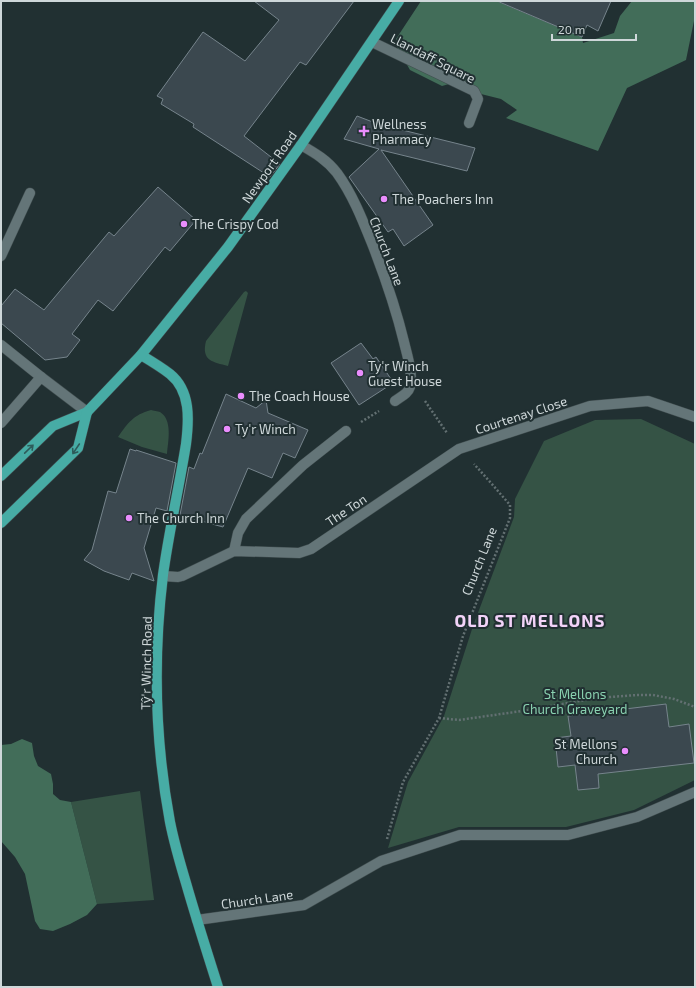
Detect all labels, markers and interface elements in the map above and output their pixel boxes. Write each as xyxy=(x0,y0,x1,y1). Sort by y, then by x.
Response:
scale bar xyxy=(552,16,636,42)
text: 20 m xyxy=(558,22,585,36)
street label: Llandaff Square xyxy=(388,30,478,86)
place label: Wellness Pharmacy xyxy=(372,116,431,147)
marker: Wellness Pharmacy xyxy=(359,126,369,136)
street label: Newport Road xyxy=(238,128,300,206)
place label: The Poachers Inn xyxy=(392,191,493,207)
marker: The Poachers Inn xyxy=(379,194,389,204)
street label: Church Lane xyxy=(367,214,407,288)
place label: The Crispy Cod xyxy=(192,216,279,232)
marker: The Crispy Cod xyxy=(179,219,189,229)
place label: Ty'r Winch Guest House xyxy=(368,358,442,389)
marker: Ty'r Winch Guest House xyxy=(355,368,365,378)
place label: The Coach House xyxy=(249,388,350,404)
marker: The Coach House xyxy=(236,391,246,401)
street label: Courtenay Close xyxy=(473,393,569,437)
place label: Ty'r Winch xyxy=(235,421,296,437)
marker: Ty'r Winch xyxy=(222,424,232,434)
one-way arrow xyxy=(71,443,80,454)
one-way arrow xyxy=(24,444,34,454)
street label: The Ton xyxy=(323,491,369,529)
place label: The Church Inn xyxy=(137,510,225,526)
marker: The Church Inn xyxy=(124,513,134,523)
street label: Church Lane xyxy=(458,524,500,598)
district label: OLD ST MELLONS xyxy=(455,610,605,630)
street label: Tŷ'r Winch Road xyxy=(137,616,155,710)
park label: St Mellons Church Graveyard xyxy=(523,686,627,717)
place label: St Mellons Church xyxy=(554,736,617,767)
marker: St Mellons Church xyxy=(620,746,630,756)
street label: Church Lane xyxy=(220,886,294,912)

